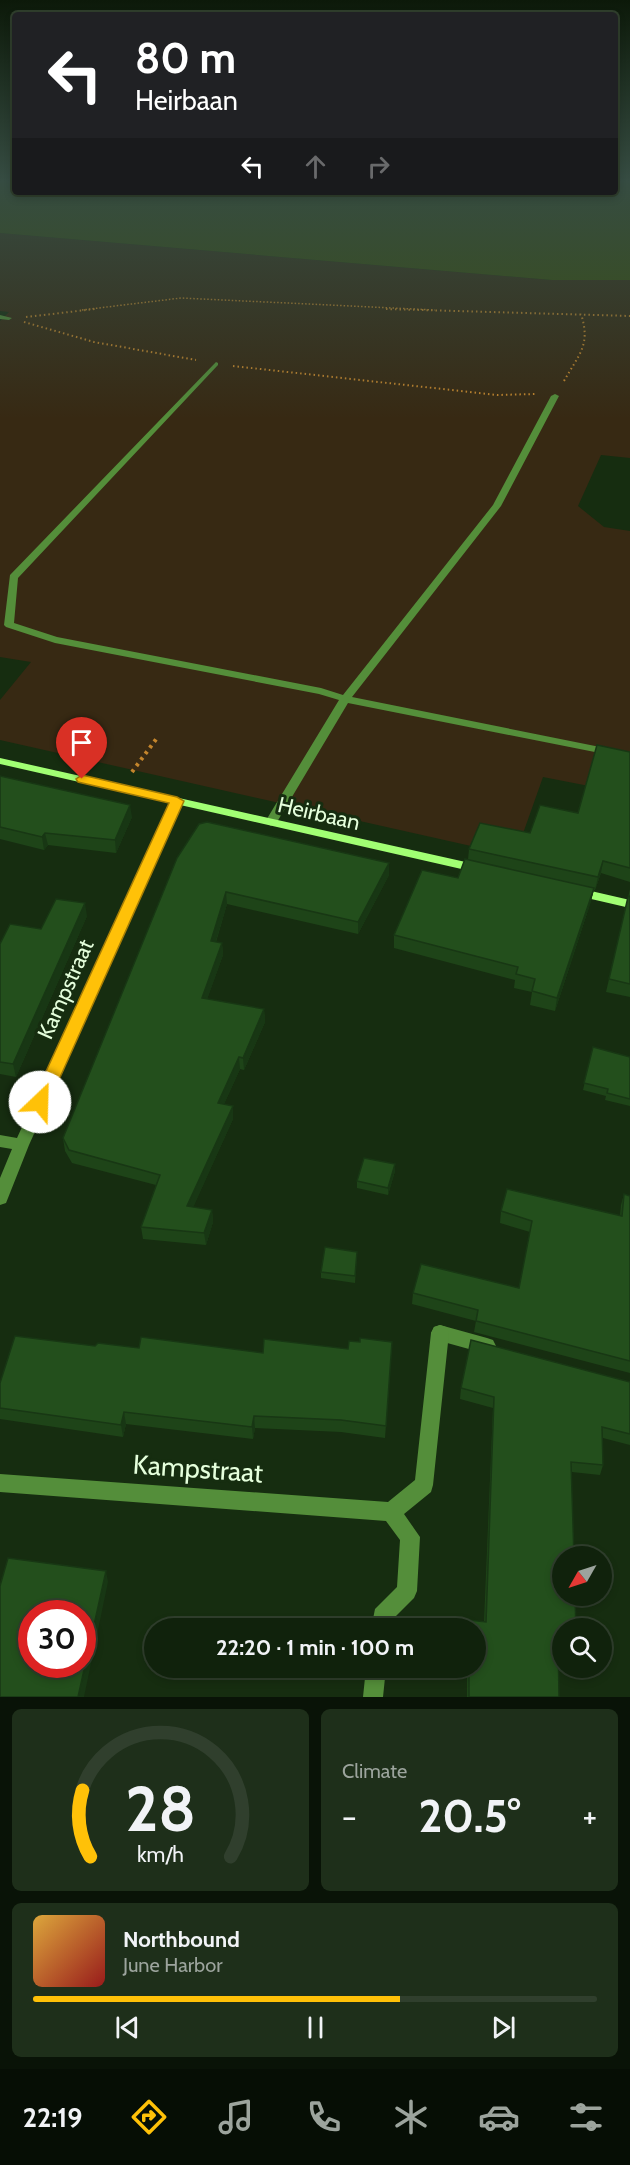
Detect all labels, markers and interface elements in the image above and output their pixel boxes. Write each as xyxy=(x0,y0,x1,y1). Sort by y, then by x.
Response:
text: 80 m xyxy=(135,32,236,84)
icon: left xyxy=(36,36,114,114)
text: Heirbaan xyxy=(135,84,238,117)
icon: left xyxy=(236,150,269,183)
icon: ahead xyxy=(299,150,332,183)
icon: right xyxy=(362,150,395,183)
pin xyxy=(56,717,107,779)
icon: arrive xyxy=(65,726,98,759)
street label: Heirbaan xyxy=(275,791,363,836)
street label: Kampstraat xyxy=(32,935,100,1043)
position arrow xyxy=(8,1070,72,1134)
street label: Kampstraat xyxy=(132,1447,264,1490)
north arrow xyxy=(552,1546,612,1606)
map controls xyxy=(552,1546,612,1678)
speed limit sign: 30 xyxy=(18,1600,96,1678)
button: search xyxy=(552,1618,612,1678)
text: 22:20 · 1 min · 100 m xyxy=(216,1634,414,1661)
text: Climate xyxy=(342,1759,407,1783)
text: 28 xyxy=(125,1771,196,1847)
text: 20.5° xyxy=(418,1789,521,1843)
text: − xyxy=(342,1796,357,1836)
text: + xyxy=(582,1796,597,1836)
text: km/h xyxy=(137,1841,184,1867)
text: Northbound xyxy=(123,1926,240,1953)
text: June Harbor xyxy=(123,1953,223,1977)
icon: previous xyxy=(111,2011,144,2044)
icon: pause xyxy=(299,2011,332,2044)
icon: next xyxy=(487,2011,520,2044)
icon: directions xyxy=(128,2096,170,2138)
icon: music xyxy=(215,2096,257,2138)
icon: phone xyxy=(303,2096,345,2138)
icon: climate xyxy=(390,2096,432,2138)
icon: car xyxy=(478,2096,520,2138)
icon: filters xyxy=(565,2096,607,2138)
text: 22:19 xyxy=(23,2101,82,2134)

